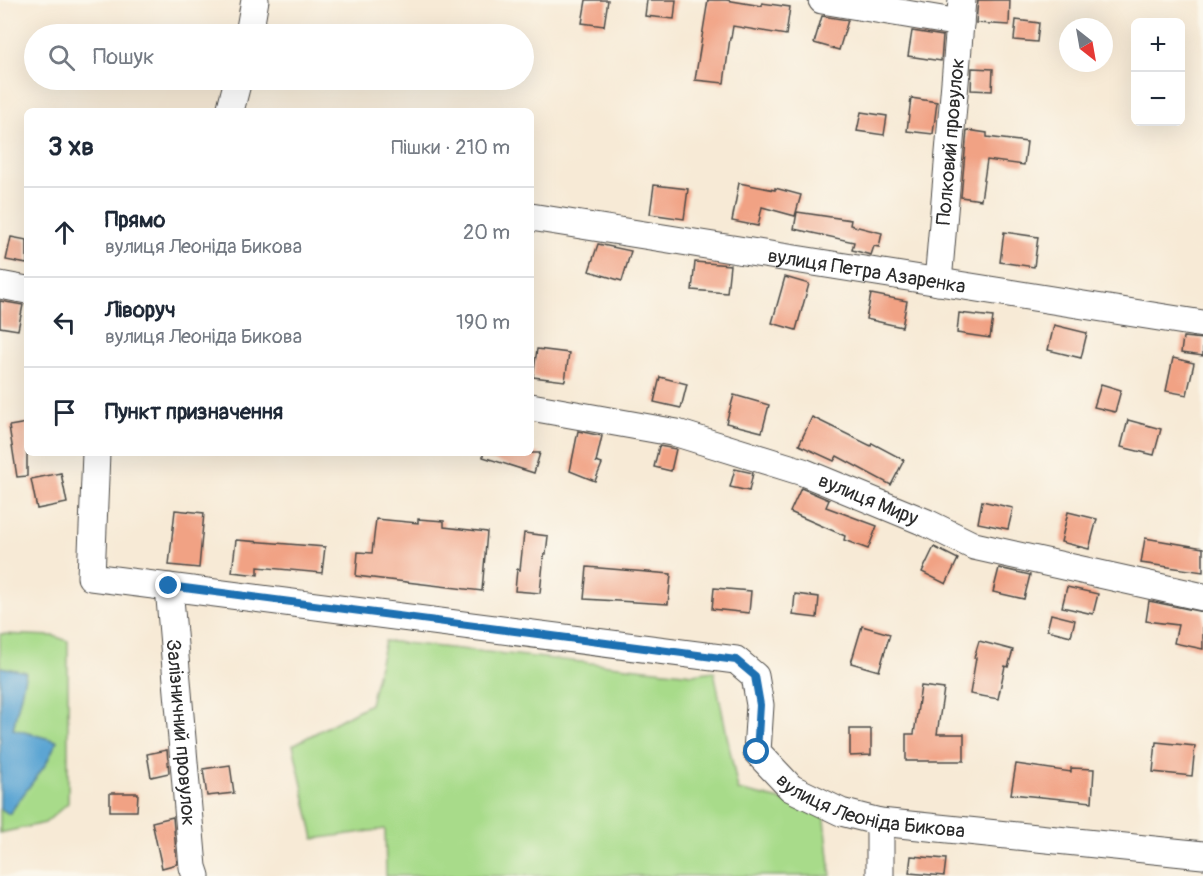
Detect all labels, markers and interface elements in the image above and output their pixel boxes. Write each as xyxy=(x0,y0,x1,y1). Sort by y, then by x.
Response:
north arrow xyxy=(1059,18,1113,72)
map controls xyxy=(1131,18,1185,126)
button: + xyxy=(1131,18,1185,72)
search box xyxy=(24,24,534,90)
icon: search xyxy=(45,41,78,74)
text: Пошук xyxy=(93,43,154,71)
street label: Полковий провулок xyxy=(930,57,970,226)
button: − xyxy=(1131,72,1185,126)
text: 3 хв xyxy=(48,131,94,163)
text: Пішки · 210 m xyxy=(391,135,510,160)
text: Прямо xyxy=(105,206,165,234)
icon: ahead xyxy=(48,216,81,249)
text: 20 m xyxy=(463,220,510,245)
text: вулиця Леоніда Бикова xyxy=(105,234,302,259)
street label: вулиця Петра Азаренка xyxy=(766,242,968,299)
text: Ліворуч xyxy=(105,296,176,324)
icon: left xyxy=(48,306,81,339)
text: 190 m xyxy=(456,310,510,335)
text: вулиця Леоніда Бикова xyxy=(105,324,302,349)
icon: arrive xyxy=(48,396,81,429)
text: Пункт призначення xyxy=(105,398,283,426)
street label: вулиця Миру xyxy=(815,467,922,531)
route end xyxy=(155,572,181,598)
street label: Залізничний провулок xyxy=(161,638,202,827)
route start xyxy=(743,738,769,764)
street label: вулиця Леоніда Бикова xyxy=(771,768,966,843)

